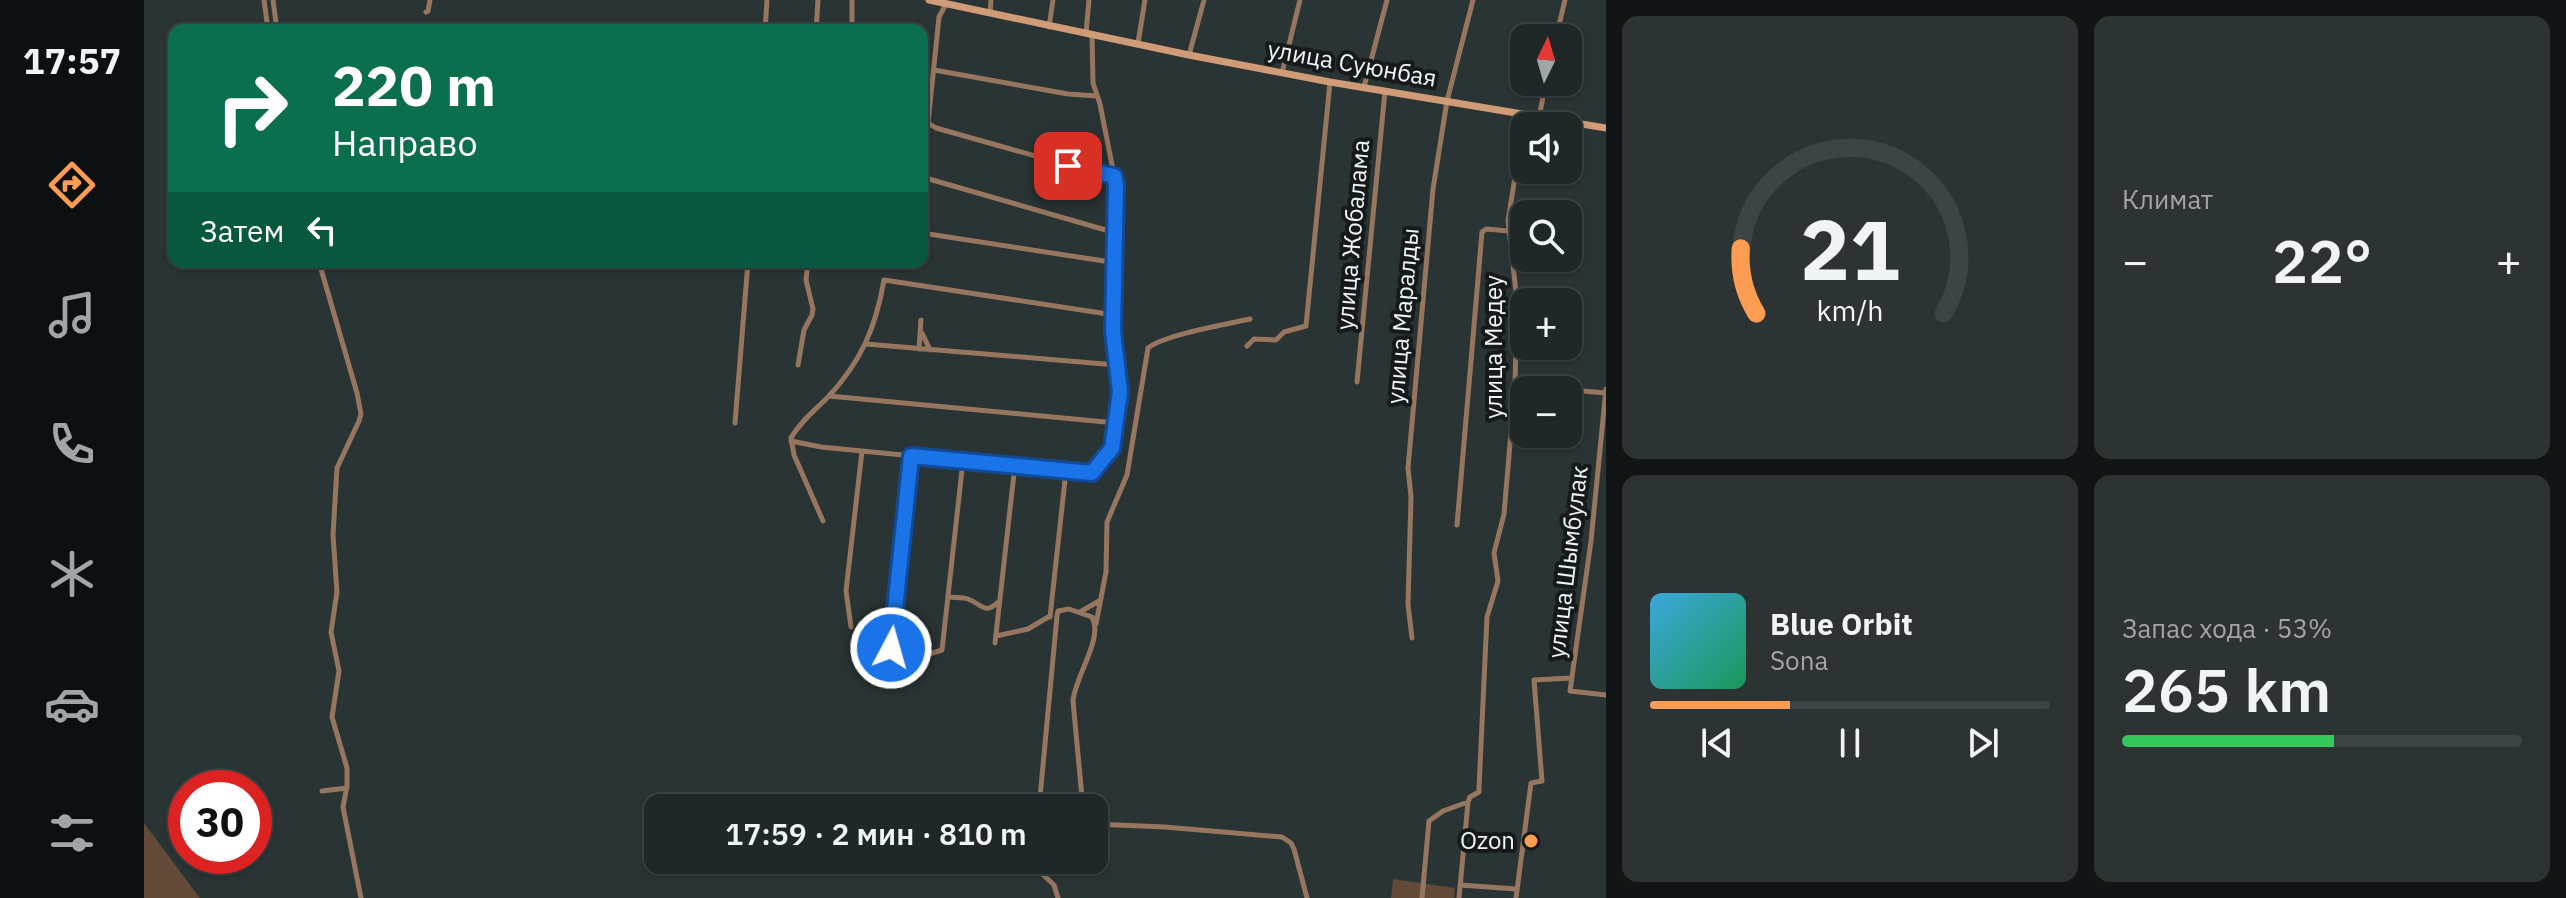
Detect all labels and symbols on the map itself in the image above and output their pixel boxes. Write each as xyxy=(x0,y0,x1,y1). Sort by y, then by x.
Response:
north arrow xyxy=(1510,24,1582,96)
street label: улица Суюнбая xyxy=(1265,32,1439,94)
pin xyxy=(1034,132,1102,200)
street label: улица Жобалама xyxy=(1328,138,1376,331)
street label: улица Маралды xyxy=(1378,227,1426,405)
street label: улица Медеу xyxy=(1477,275,1509,419)
street label: улица Шымбулак xyxy=(1539,464,1595,660)
position arrow xyxy=(849,606,933,690)
speed limit sign: 30 xyxy=(168,770,272,874)
place label: Ozon xyxy=(1460,824,1515,856)
marker: Ozon xyxy=(1522,832,1540,850)

